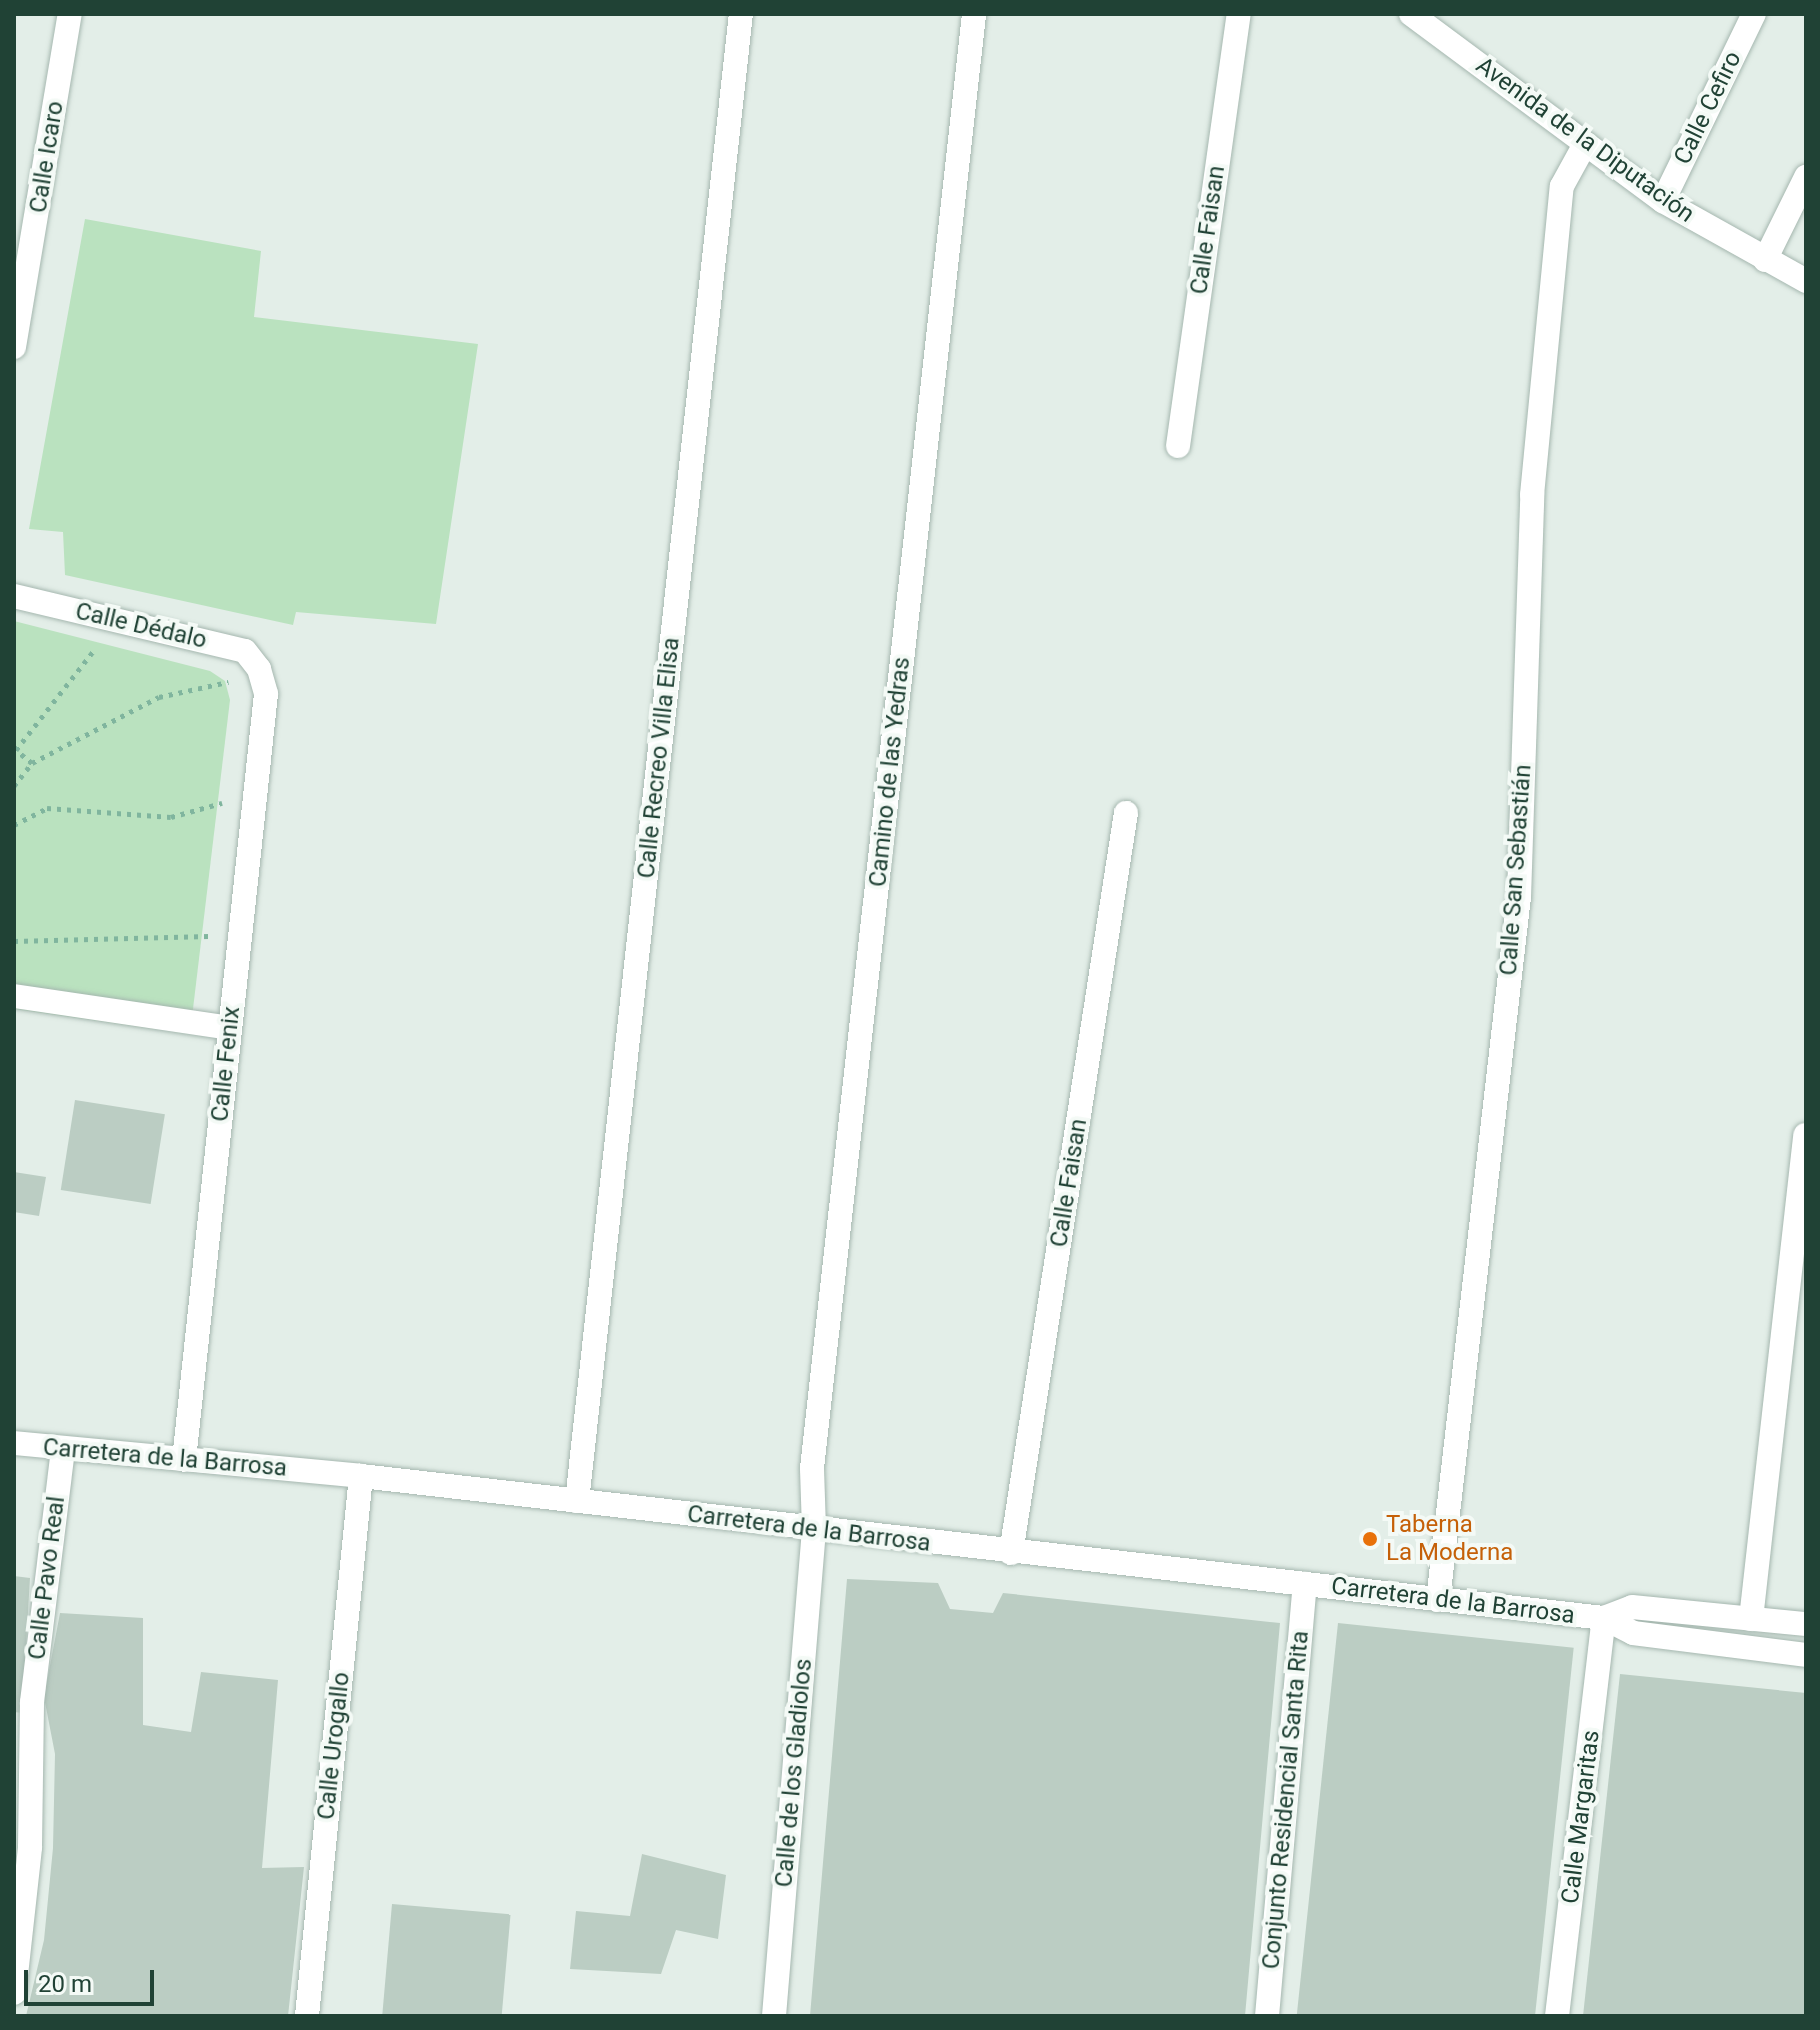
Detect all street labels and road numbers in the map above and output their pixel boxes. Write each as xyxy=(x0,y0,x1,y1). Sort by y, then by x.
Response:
street label: Calle Cefiro xyxy=(1668,47,1748,169)
street label: Avenida de la Diputación xyxy=(1470,51,1700,229)
street label: Calle Icaro xyxy=(24,99,70,215)
street label: Calle Faisan xyxy=(1185,164,1231,296)
street label: Calle Dédalo xyxy=(73,597,209,655)
street label: Calle Recreo Villa Elisa xyxy=(632,636,686,880)
street label: Camino de las Yedras xyxy=(864,656,916,888)
street label: Calle San Sebastián xyxy=(1494,764,1538,976)
street label: Calle Fenix xyxy=(206,1005,246,1123)
street label: Calle Faisan xyxy=(1045,1117,1093,1249)
street label: Carretera de la Barrosa xyxy=(42,1433,288,1483)
street label: Calle Pavo Real xyxy=(23,1495,71,1661)
street label: Carretera de la Barrosa xyxy=(686,1500,932,1558)
street label: Carretera de la Barrosa xyxy=(1330,1572,1576,1630)
street label: Conjunto Residencial Santa Rita xyxy=(1257,1630,1315,1970)
street label: Calle de los Gladiolos xyxy=(770,1658,818,1888)
street label: Calle Urogallo xyxy=(312,1671,356,1821)
street label: Calle Margaritas xyxy=(1556,1729,1606,1905)

